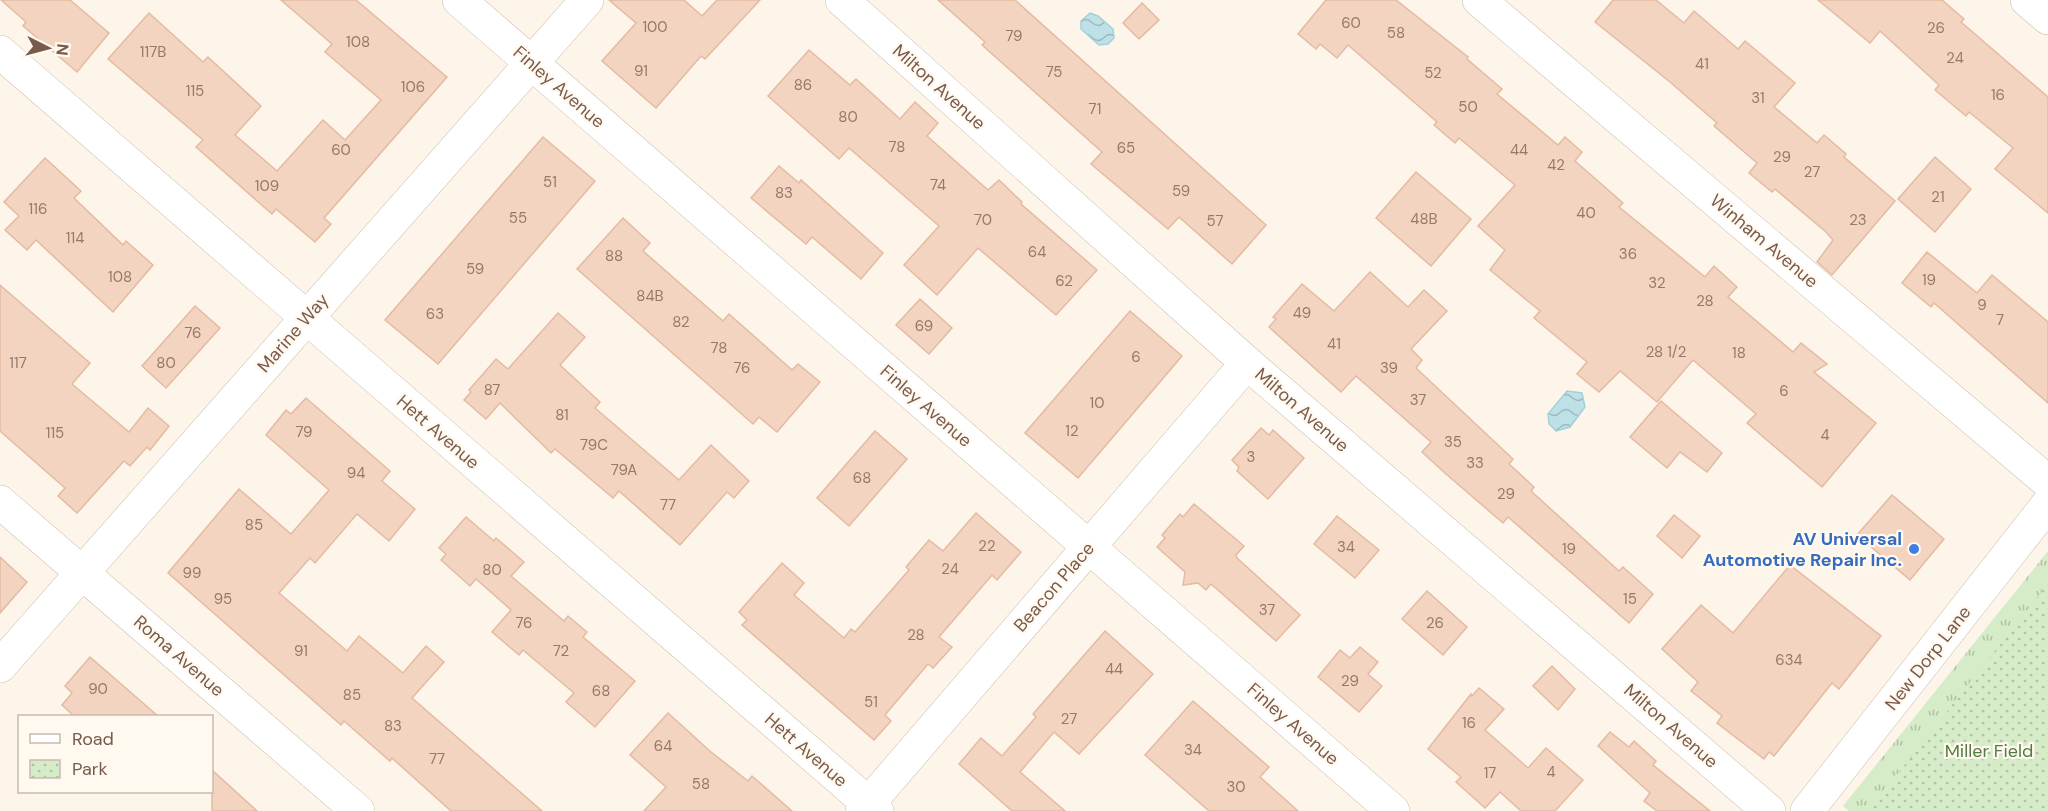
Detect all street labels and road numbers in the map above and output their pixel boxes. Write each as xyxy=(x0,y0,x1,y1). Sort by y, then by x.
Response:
street label: Milton Avenue xyxy=(887,39,991,135)
street label: Finley Avenue xyxy=(508,41,610,133)
street label: Winham Avenue xyxy=(1705,189,1823,293)
street label: Marine Way xyxy=(252,288,334,378)
street label: Finley Avenue xyxy=(875,360,977,452)
street label: Milton Avenue xyxy=(1250,362,1354,458)
street label: Hett Avenue xyxy=(392,389,484,475)
street label: Beacon Place xyxy=(1008,537,1100,637)
street label: New Dorp Lane xyxy=(1880,601,1976,715)
street label: Roma Avenue xyxy=(129,610,229,702)
street label: Finley Avenue xyxy=(1242,678,1344,770)
street label: Milton Avenue xyxy=(1619,678,1723,774)
street label: Hett Avenue xyxy=(760,707,852,793)

